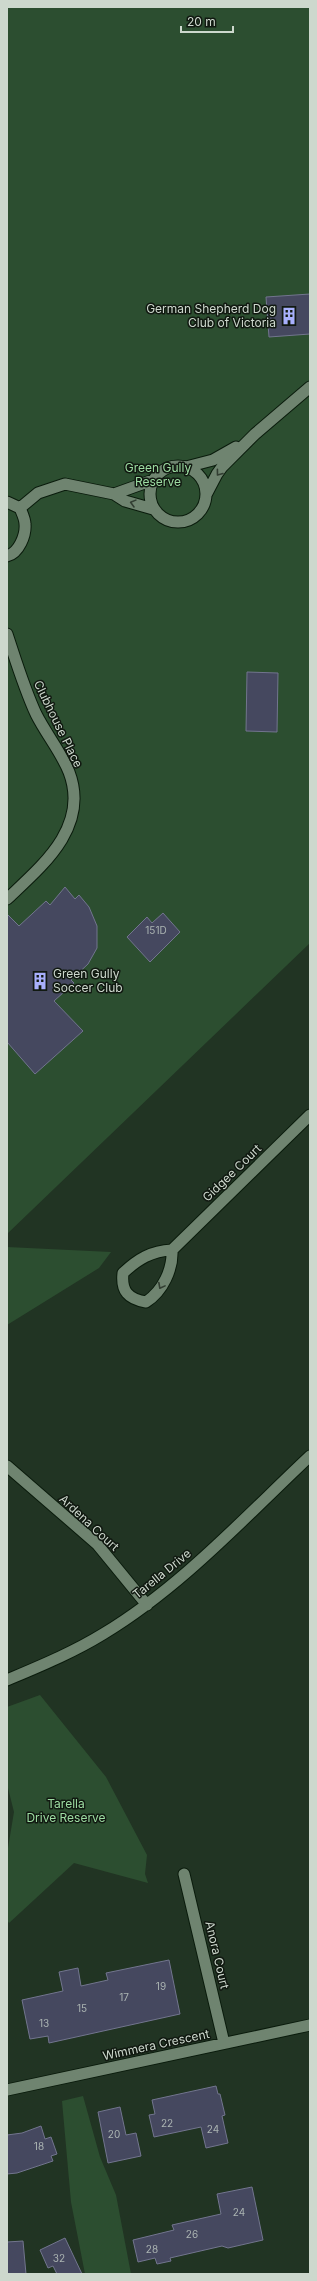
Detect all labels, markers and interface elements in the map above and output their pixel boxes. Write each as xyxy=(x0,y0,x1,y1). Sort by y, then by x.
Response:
scale bar xyxy=(181,8,233,34)
text: 20 m xyxy=(187,14,216,29)
place label: German Shepherd Dog Club of Victoria xyxy=(146,301,276,330)
building icon: German Shepherd Dog Club of Victoria xyxy=(279,306,299,326)
park label: Green Gully Reserve xyxy=(125,460,191,489)
one-way arrow xyxy=(216,468,223,475)
one-way arrow xyxy=(130,499,137,508)
street label: Clubhouse Place xyxy=(31,678,86,770)
house number: 151D xyxy=(145,924,167,936)
place label: Green Gully Soccer Club xyxy=(53,966,123,995)
building icon: Green Gully Soccer Club xyxy=(30,971,50,991)
street label: Gidgee Court xyxy=(199,1141,264,1204)
one-way arrow xyxy=(159,1282,166,1289)
street label: Ardena Court xyxy=(56,1491,122,1554)
street label: Tarella Drive xyxy=(130,1546,194,1602)
park label: Tarella Drive Reserve xyxy=(26,1796,106,1825)
street label: Anora Court xyxy=(202,1920,233,1990)
house number: 19 xyxy=(156,1980,166,1992)
house number: 17 xyxy=(119,1991,129,2003)
house number: 15 xyxy=(77,2002,87,2014)
house number: 13 xyxy=(39,2017,49,2029)
street label: Wimmera Crescent xyxy=(101,2026,211,2063)
house number: 22 xyxy=(161,2117,173,2129)
house number: 24 xyxy=(207,2123,219,2135)
house number: 20 xyxy=(108,2128,120,2140)
house number: 18 xyxy=(34,2140,44,2152)
house number: 24 xyxy=(233,2206,245,2218)
house number: 26 xyxy=(186,2228,198,2240)
house number: 28 xyxy=(146,2243,158,2255)
house number: 32 xyxy=(53,2252,65,2264)

